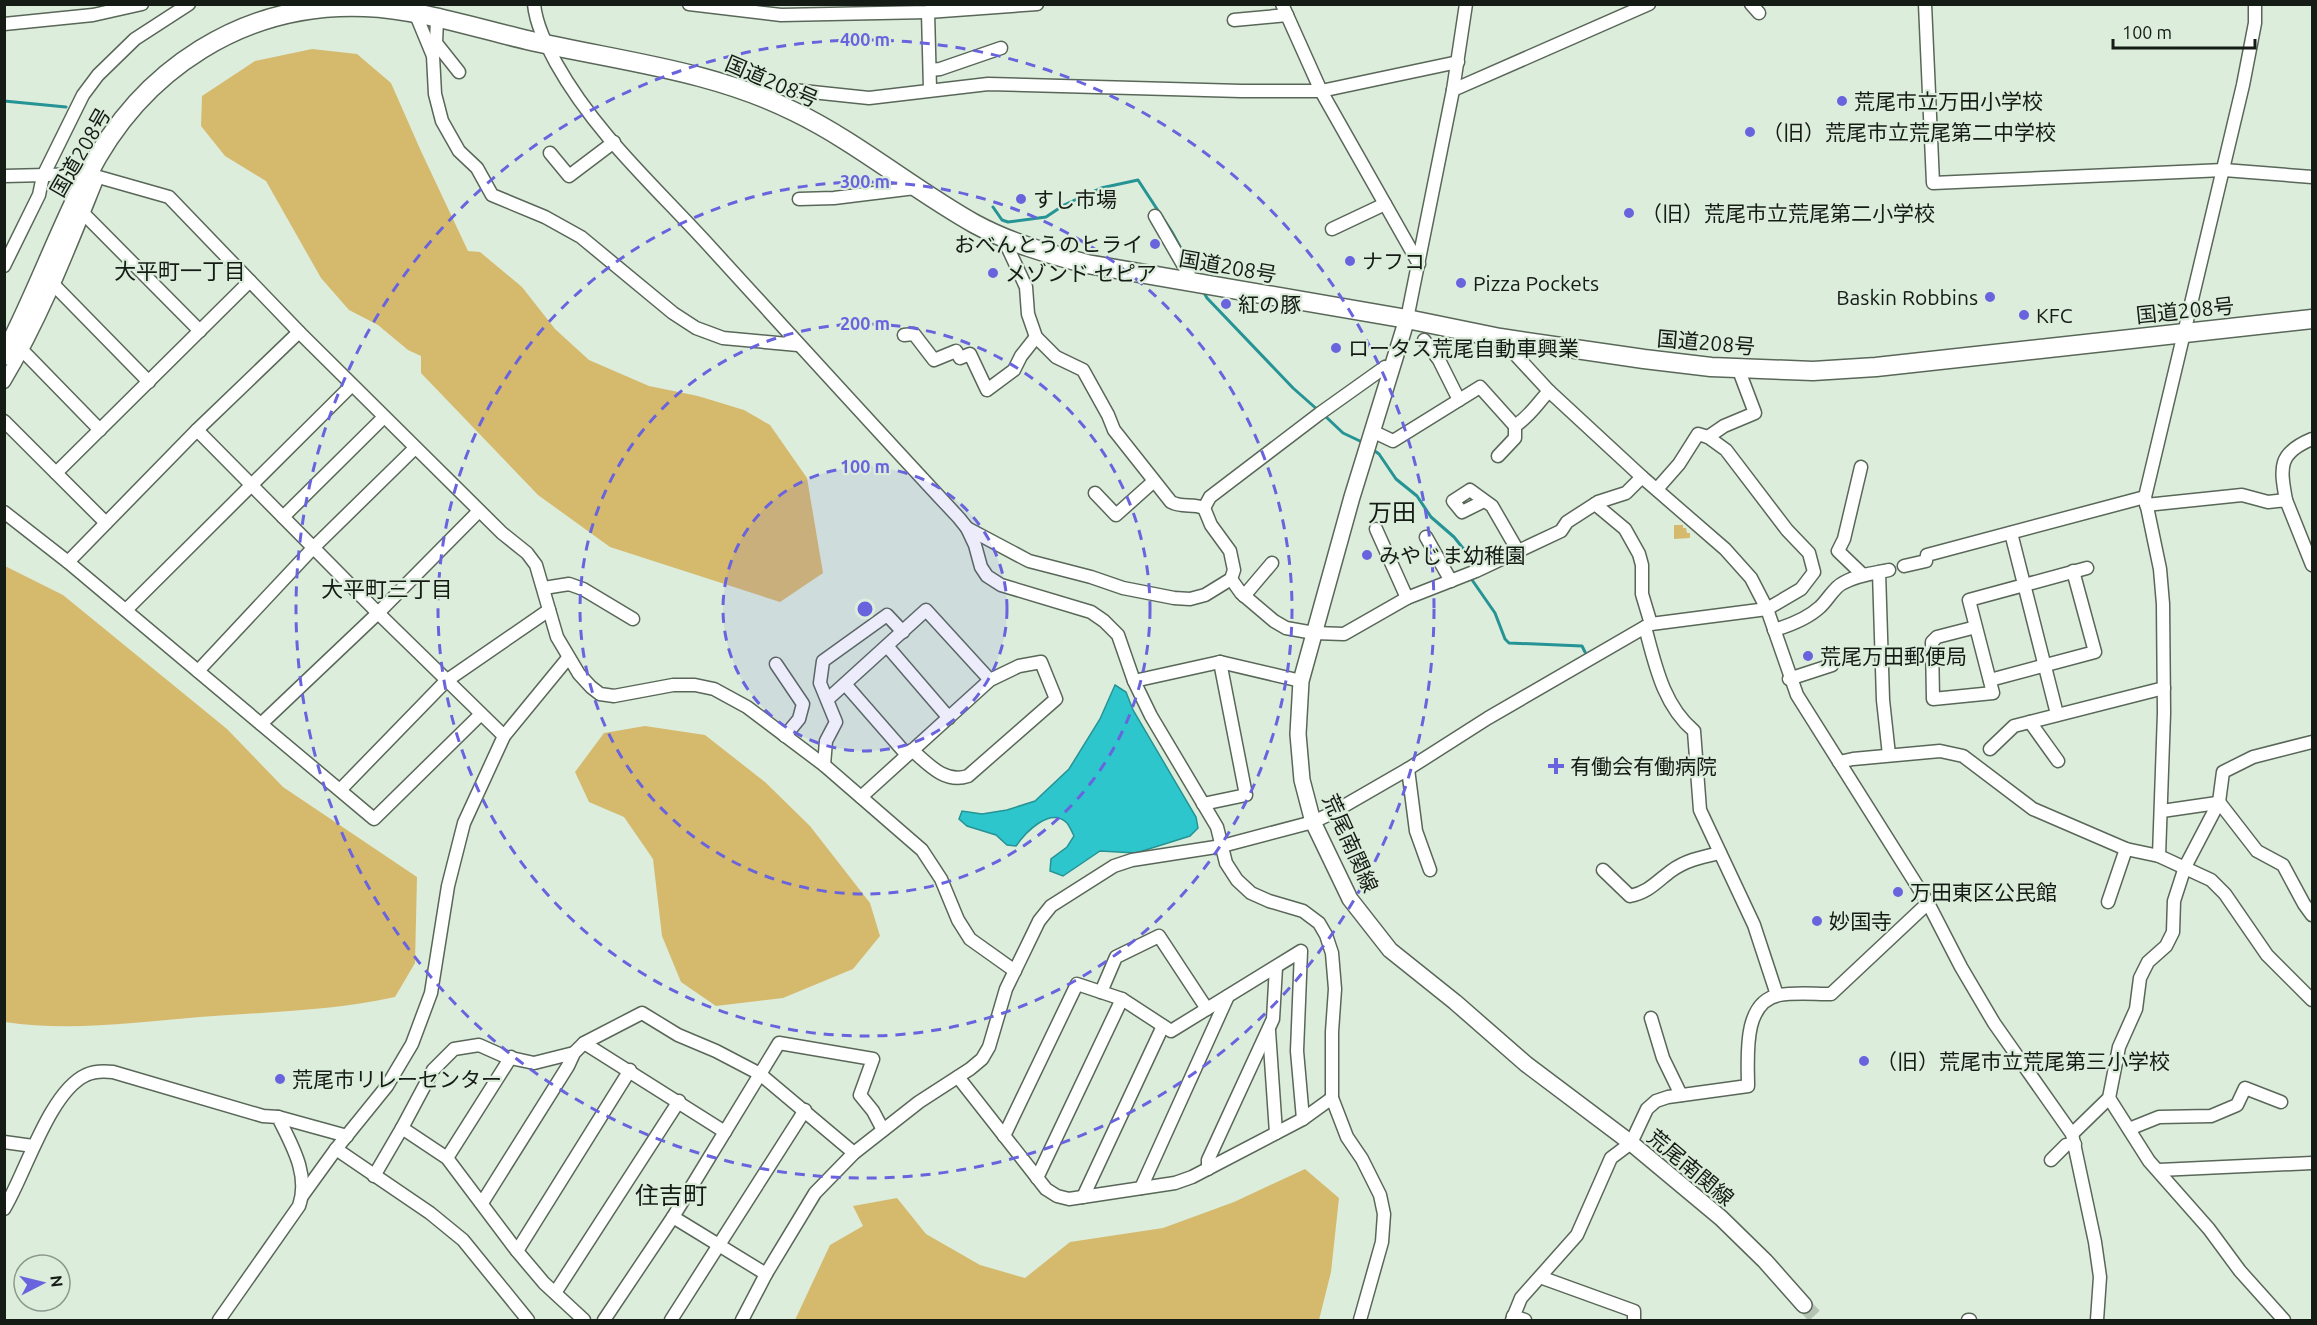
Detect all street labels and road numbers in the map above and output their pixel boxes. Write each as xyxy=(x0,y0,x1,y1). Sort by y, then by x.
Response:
street label: 国道208号 xyxy=(722,51,822,111)
street label: 国道208号 xyxy=(45,103,115,201)
street label: 国道208号 xyxy=(1177,246,1279,286)
street label: 国道208号 xyxy=(2135,293,2235,327)
street label: 国道208号 xyxy=(1656,326,1756,358)
street label: 荒尾南関線 xyxy=(1319,790,1383,896)
street label: 荒尾南関線 xyxy=(1643,1124,1739,1210)

